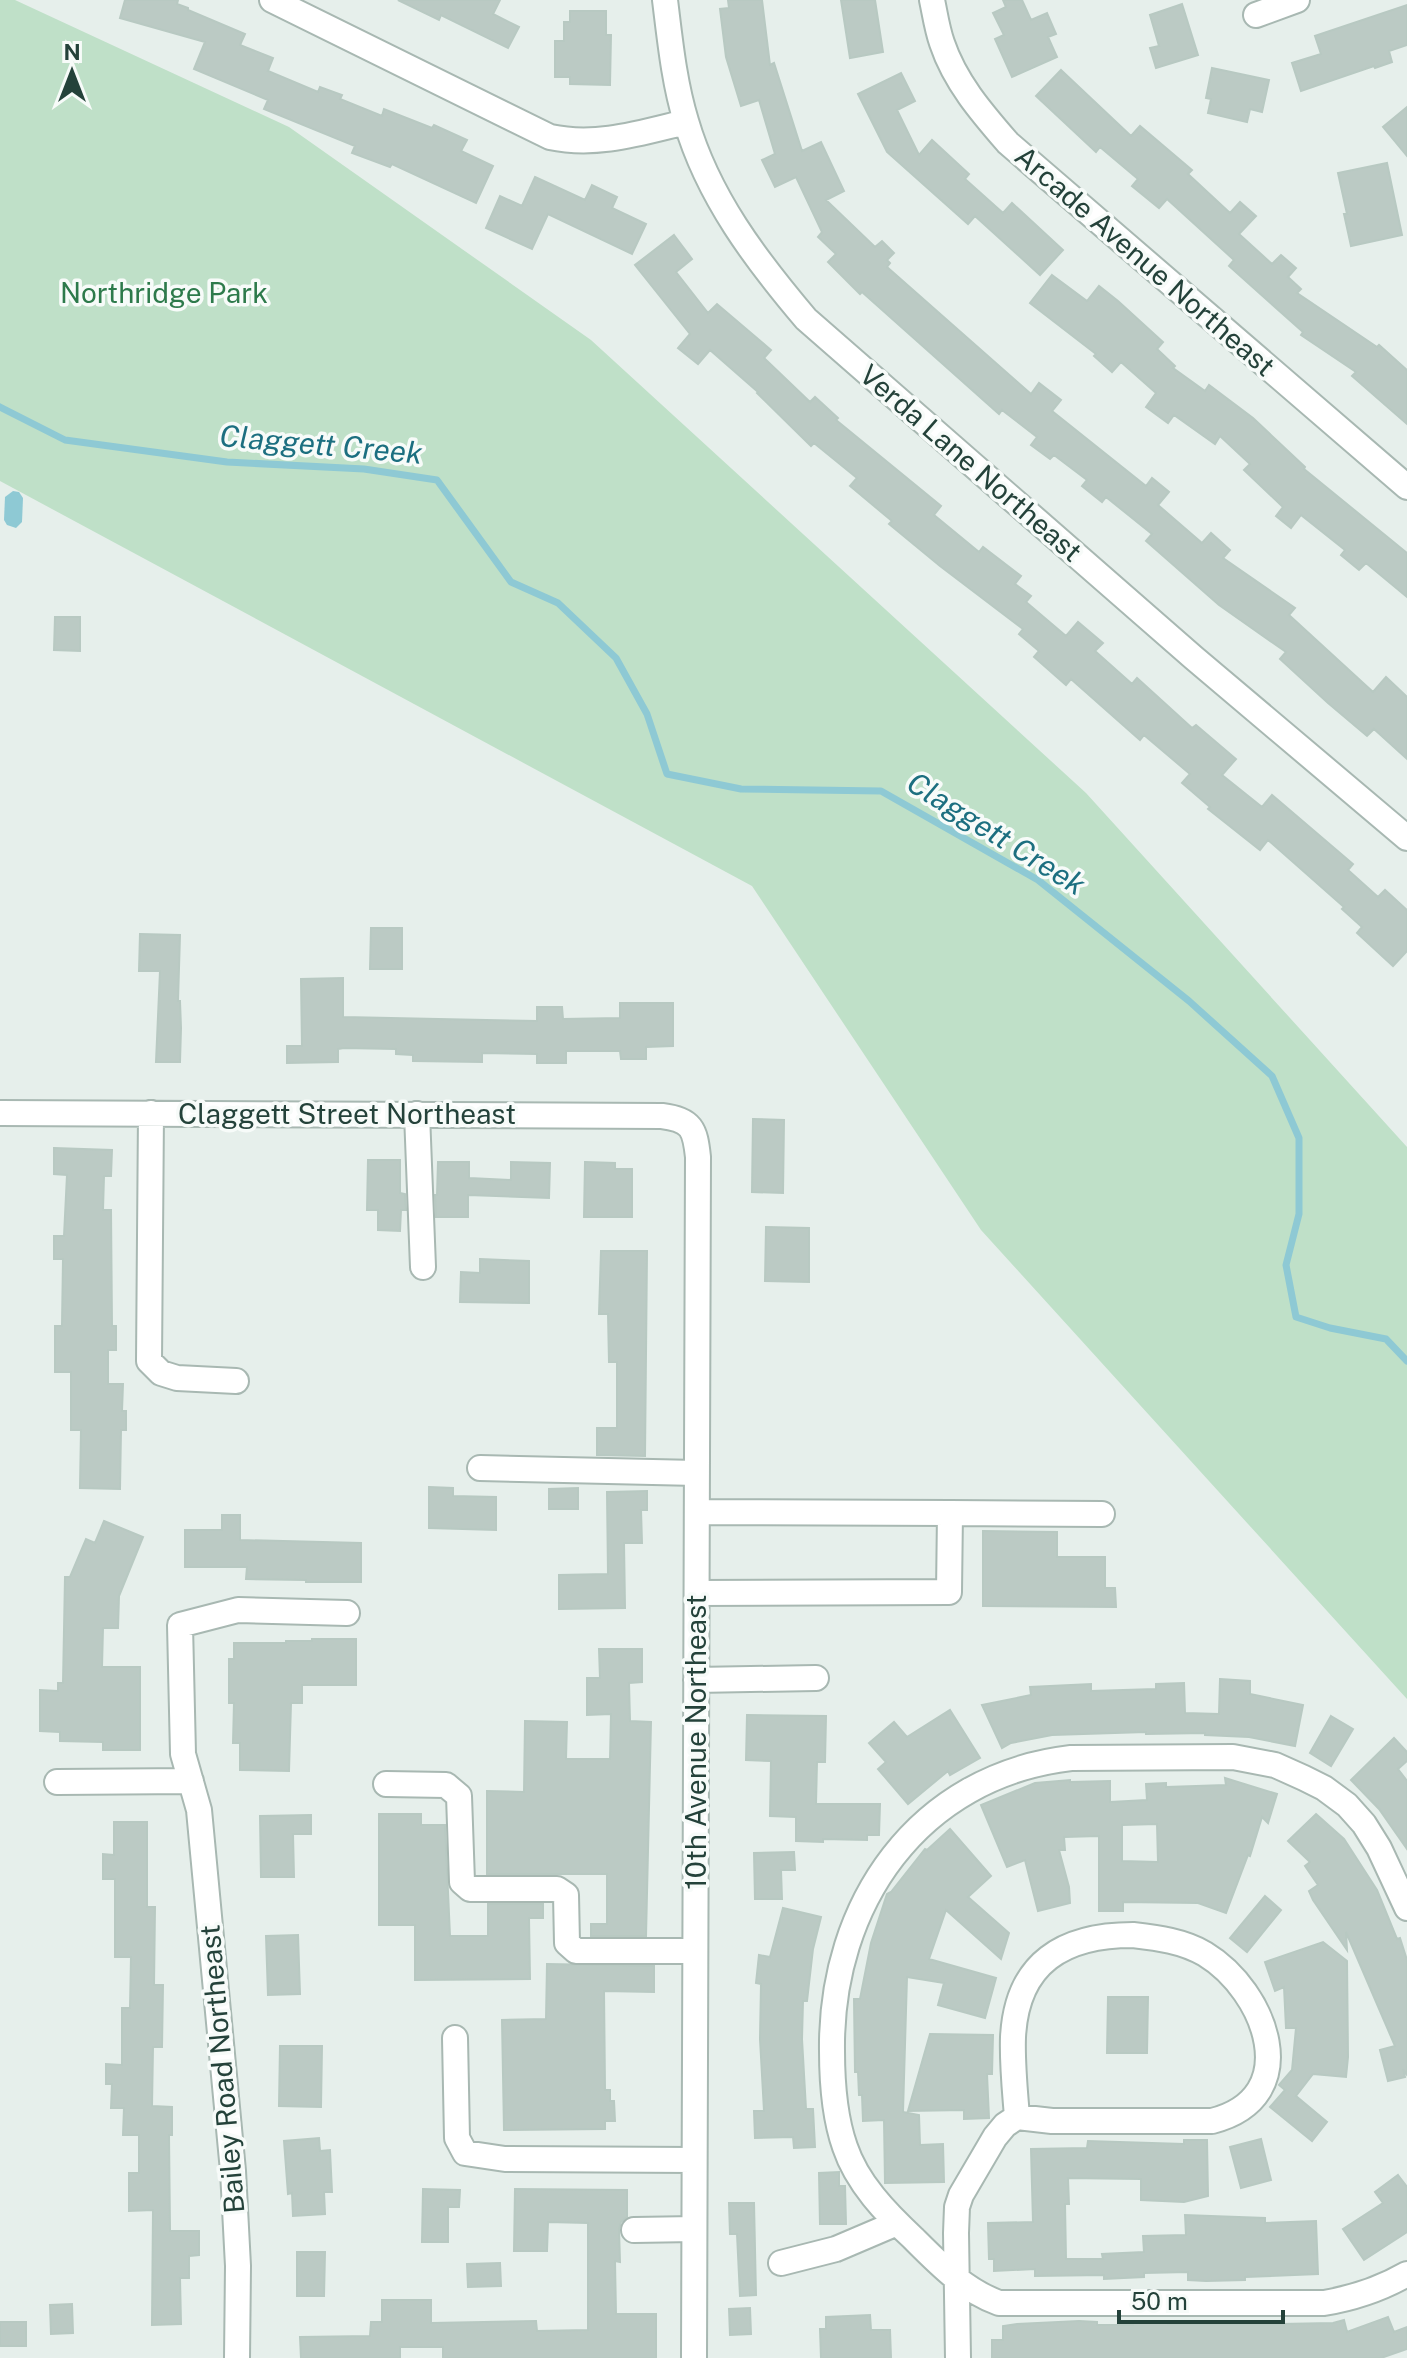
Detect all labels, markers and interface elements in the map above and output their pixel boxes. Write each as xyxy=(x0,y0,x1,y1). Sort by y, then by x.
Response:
north arrow xyxy=(32,32,112,112)
text: N xyxy=(63,39,81,65)
street label: Arcade Avenue Northeast xyxy=(1009,139,1282,382)
park label: Northridge Park xyxy=(60,276,268,309)
street label: Verda Lane Northeast xyxy=(854,357,1089,568)
water label: Claggett Creek xyxy=(218,417,425,471)
water label: Claggett Creek xyxy=(901,764,1093,903)
street label: Claggett Street Northeast xyxy=(178,1097,516,1130)
street label: 10th Avenue Northeast xyxy=(679,1594,712,1890)
street label: Bailey Road Northeast xyxy=(192,1923,251,2215)
scale bar xyxy=(1119,2274,1283,2324)
text: 50 m xyxy=(1131,2287,1188,2315)

